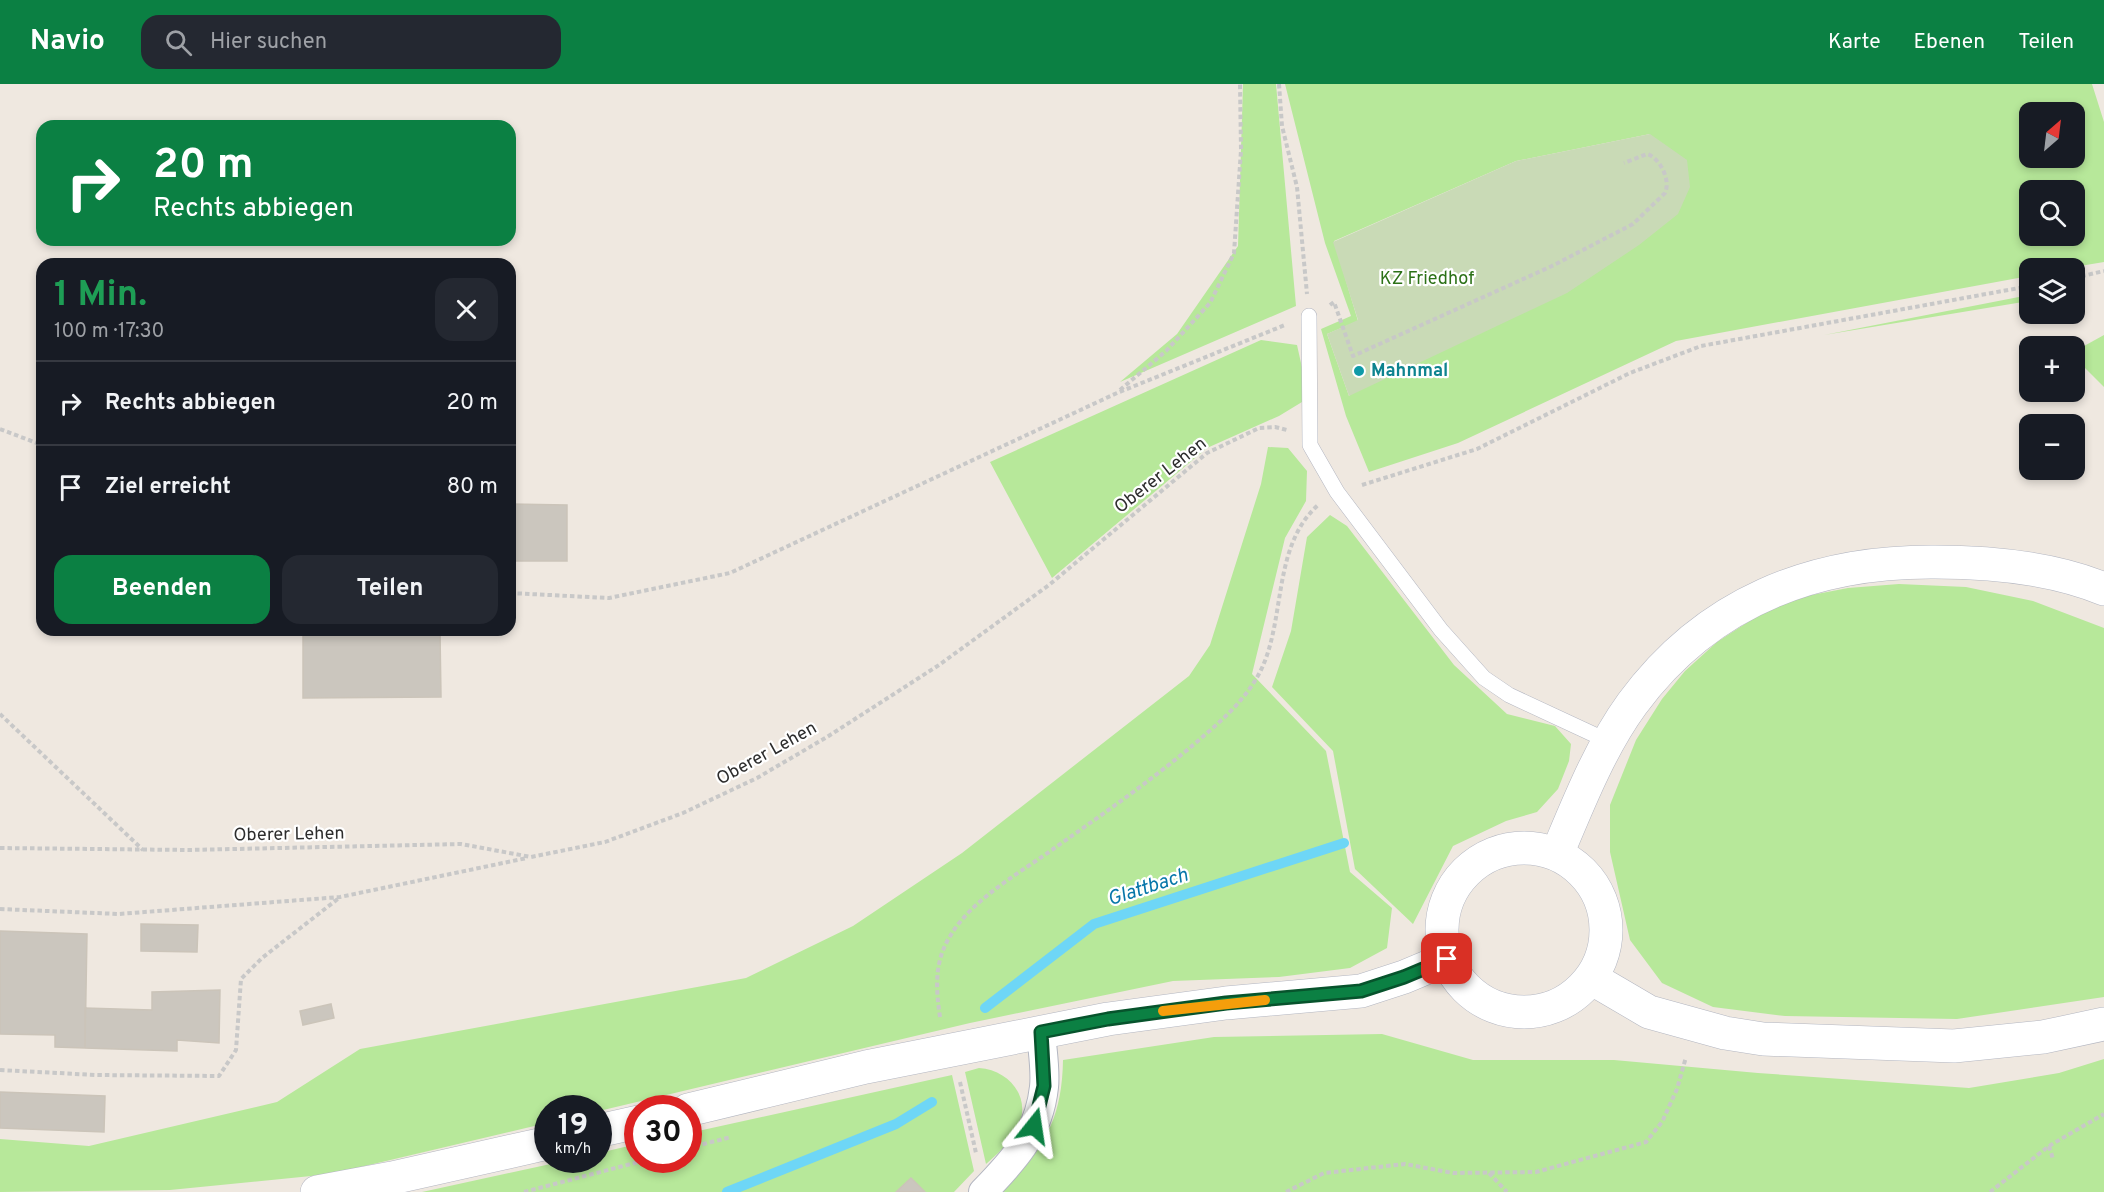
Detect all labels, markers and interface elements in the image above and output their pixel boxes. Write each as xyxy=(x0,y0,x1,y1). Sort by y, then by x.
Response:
search box xyxy=(141,15,561,69)
text: Navio xyxy=(30,24,105,60)
icon: search xyxy=(162,26,195,59)
text: Hier suchen xyxy=(210,29,327,56)
text: Karte xyxy=(1828,29,1880,56)
text: Ebenen xyxy=(1913,29,1985,56)
text: Teilen xyxy=(2018,29,2074,56)
north arrow xyxy=(2019,102,2085,168)
map controls xyxy=(2019,102,2085,480)
text: 20 m xyxy=(153,140,254,193)
icon: right xyxy=(54,144,132,222)
button: search xyxy=(2019,180,2085,246)
text: Rechts abbiegen xyxy=(153,192,354,226)
button: layers xyxy=(2019,258,2085,324)
park label: KZ Friedhof xyxy=(1380,268,1474,291)
text: 1 Min. xyxy=(54,273,147,319)
button: close xyxy=(435,278,498,341)
text: 100 m · 17:30 xyxy=(54,319,164,345)
button: + xyxy=(2019,336,2085,402)
place label: Mahnmal xyxy=(1371,360,1448,383)
marker: Mahnmal xyxy=(1352,364,1366,378)
icon: right xyxy=(54,387,87,420)
text: Rechts abbiegen xyxy=(105,390,276,417)
text: 20 m xyxy=(447,390,498,417)
button: − xyxy=(2019,414,2085,480)
street label: Oberer Lehen xyxy=(1110,433,1212,519)
icon: arrive xyxy=(54,471,87,504)
text: Ziel erreicht xyxy=(105,474,231,501)
text: 80 m xyxy=(447,474,498,501)
button: Beenden xyxy=(54,555,270,624)
button: Teilen xyxy=(282,555,498,624)
street label: Oberer Lehen xyxy=(713,717,821,791)
street label: Oberer Lehen xyxy=(233,823,345,847)
water label: Glattbach xyxy=(1104,863,1192,913)
pin xyxy=(1421,933,1472,984)
icon: arrive xyxy=(1430,942,1463,975)
position arrow xyxy=(1002,1094,1066,1158)
speed limit sign: 30 xyxy=(624,1095,702,1173)
text: 19 xyxy=(558,1108,588,1145)
text: km/h xyxy=(555,1140,591,1159)

